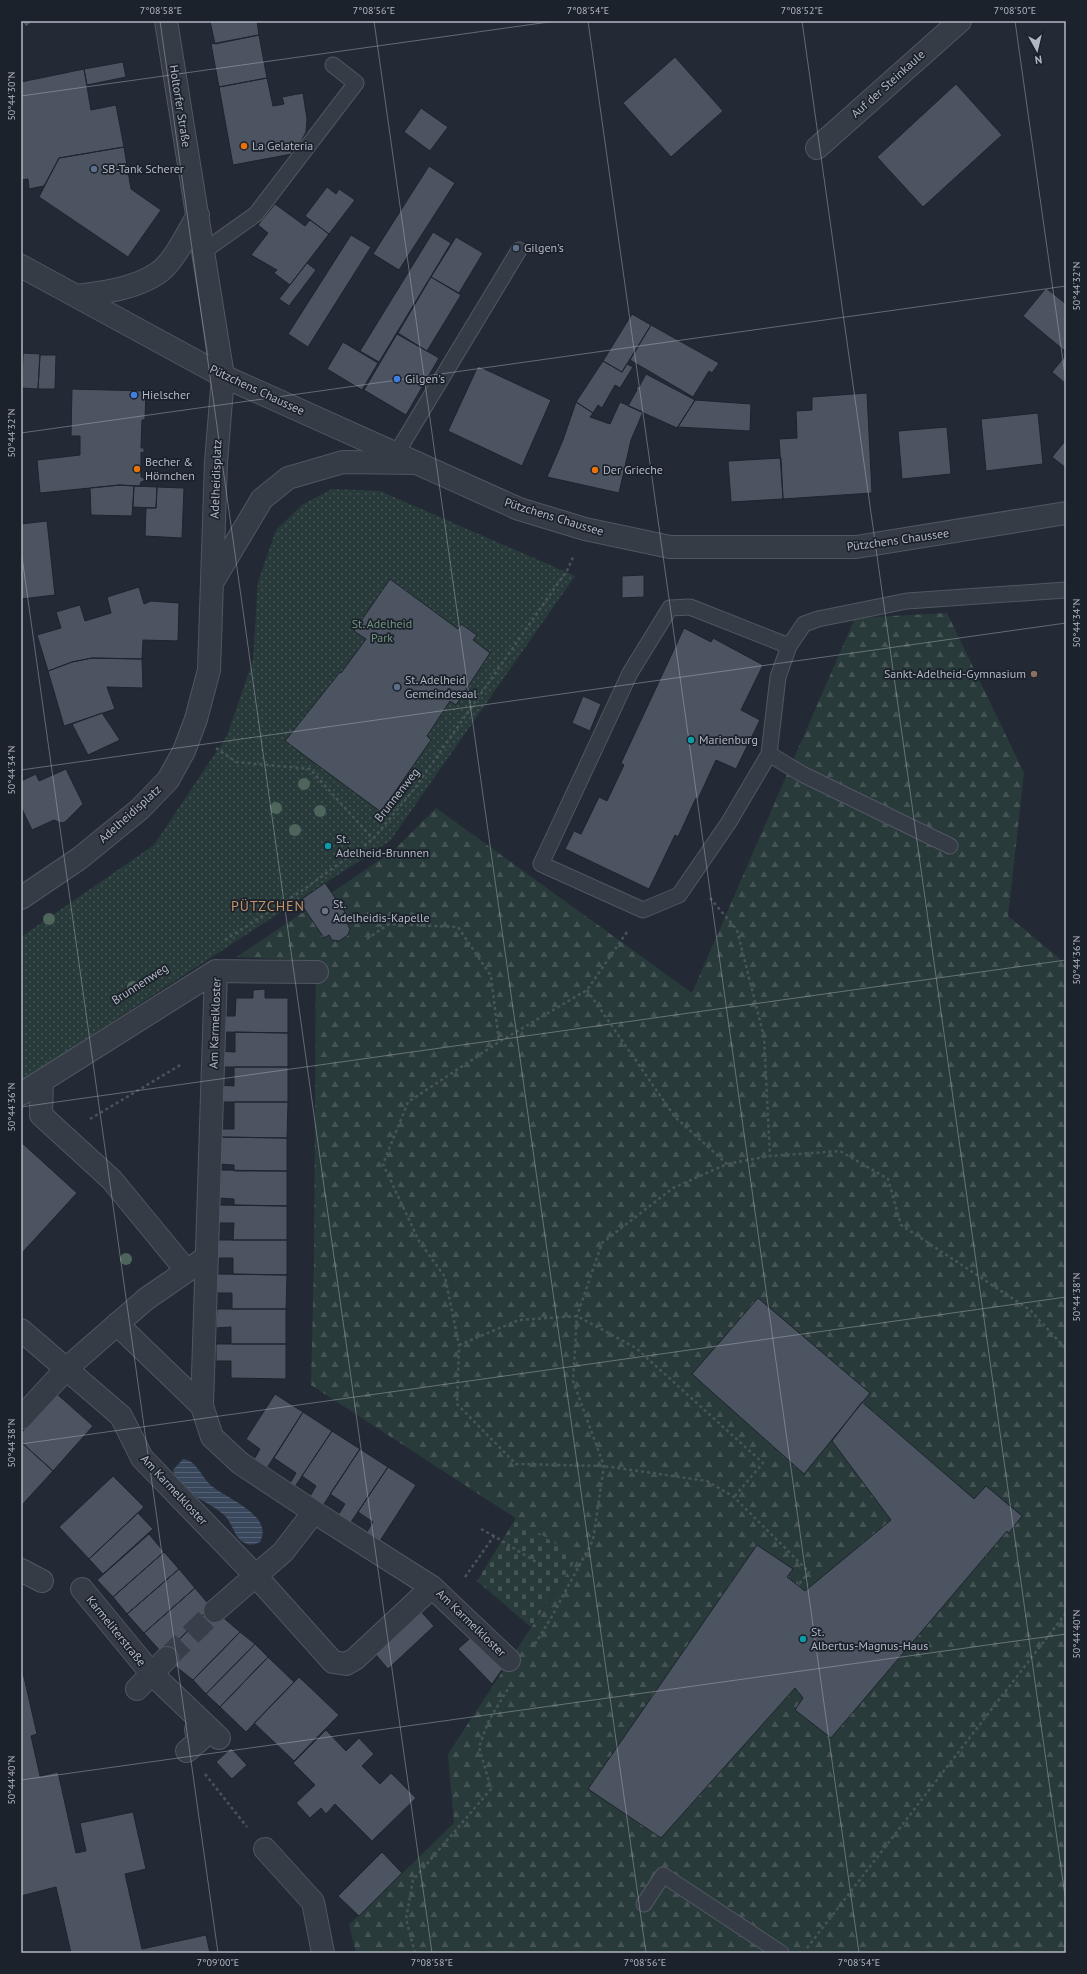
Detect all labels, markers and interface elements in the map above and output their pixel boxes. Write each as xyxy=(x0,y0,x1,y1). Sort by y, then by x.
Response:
text: 7°08'58"E xyxy=(140,4,182,17)
text: 7°08'56"E xyxy=(353,4,395,17)
text: 7°08'54"E xyxy=(567,4,609,17)
text: 7°08'52"E xyxy=(781,4,823,17)
text: 7°08'50"E xyxy=(994,4,1036,17)
north arrow xyxy=(1017,30,1057,70)
street label: Auf der Steinkaule xyxy=(848,47,928,121)
text: N xyxy=(1034,52,1043,67)
street label: Holtorfer Straße xyxy=(167,64,194,148)
text: 50°44'30"N xyxy=(5,71,18,121)
place label: La Gelateria xyxy=(252,138,313,153)
marker: La Gelateria xyxy=(239,141,249,151)
place label: SB-Tank Scherer xyxy=(102,161,184,176)
marker: SB-Tank Scherer xyxy=(89,164,99,174)
place label: Gilgen’s xyxy=(524,240,564,255)
marker: Gilgen’s xyxy=(511,243,521,253)
text: 50°44'32"N xyxy=(1070,261,1083,311)
street label: Pützchens Chaussee xyxy=(207,361,307,418)
place label: Gilgen's xyxy=(405,371,445,386)
marker: Gilgen's xyxy=(392,374,402,384)
place label: Hielscher xyxy=(142,387,190,402)
marker: Hielscher xyxy=(129,390,139,400)
text: 50°44'32"N xyxy=(5,408,18,458)
street label: Adelheidisplatz xyxy=(207,439,224,519)
place label: Becher & Hörnchen xyxy=(145,454,195,483)
place label: Der Grieche xyxy=(603,462,663,477)
marker: Becher & Hörnchen xyxy=(132,464,142,474)
marker: Der Grieche xyxy=(590,465,600,475)
street label: Pützchens Chaussee xyxy=(503,494,606,539)
street label: Pützchens Chaussee xyxy=(846,525,950,554)
text: 50°44'34"N xyxy=(1070,598,1083,648)
park label: St. Adelheid Park xyxy=(352,616,412,645)
place label: Sankt-Adelheid-Gymnasium xyxy=(884,666,1026,681)
marker: Sankt-Adelheid-Gymnasium xyxy=(1029,669,1039,679)
place label: St. Adelheid Gemeindesaal xyxy=(405,672,478,701)
marker: St. Adelheid Gemeindesaal xyxy=(392,682,402,692)
place label: Marienburg xyxy=(699,732,758,747)
marker: Marienburg xyxy=(686,735,696,745)
text: 50°44'34"N xyxy=(5,745,18,795)
street label: Brunnenweg xyxy=(371,765,422,825)
street label: Adelheidisplatz xyxy=(95,782,164,846)
place label: St. Adelheid-Brunnen xyxy=(336,831,429,860)
marker: St. Adelheid-Brunnen xyxy=(323,841,333,851)
place label: St. Adelheidis-Kapelle xyxy=(333,896,430,925)
district label: PÜTZCHEN xyxy=(231,897,305,915)
marker: St. Adelheidis-Kapelle xyxy=(320,906,330,916)
text: 50°44'36"N xyxy=(1070,935,1083,985)
street label: Brunnenweg xyxy=(109,960,171,1007)
street label: Am Karmelkloster xyxy=(205,977,224,1069)
text: 50°44'36"N xyxy=(5,1082,18,1132)
text: 50°44'38"N xyxy=(1070,1272,1083,1322)
text: 50°44'38"N xyxy=(5,1418,18,1468)
street label: Am Karmelkloster xyxy=(138,1451,211,1528)
street label: Am Karmelkloster xyxy=(433,1586,509,1660)
street label: Karmeliterstraße xyxy=(83,1593,149,1669)
text: 50°44'40"N xyxy=(1070,1609,1083,1659)
place label: St. Albertus-Magnus-Haus xyxy=(811,1624,928,1653)
marker: St. Albertus-Magnus-Haus xyxy=(798,1634,808,1644)
text: 50°44'40"N xyxy=(5,1755,18,1805)
text: 7°09'00"E xyxy=(197,1956,239,1969)
text: 7°08'58"E xyxy=(411,1956,453,1969)
text: 7°08'56"E xyxy=(624,1956,666,1969)
text: 7°08'54"E xyxy=(838,1956,880,1969)

